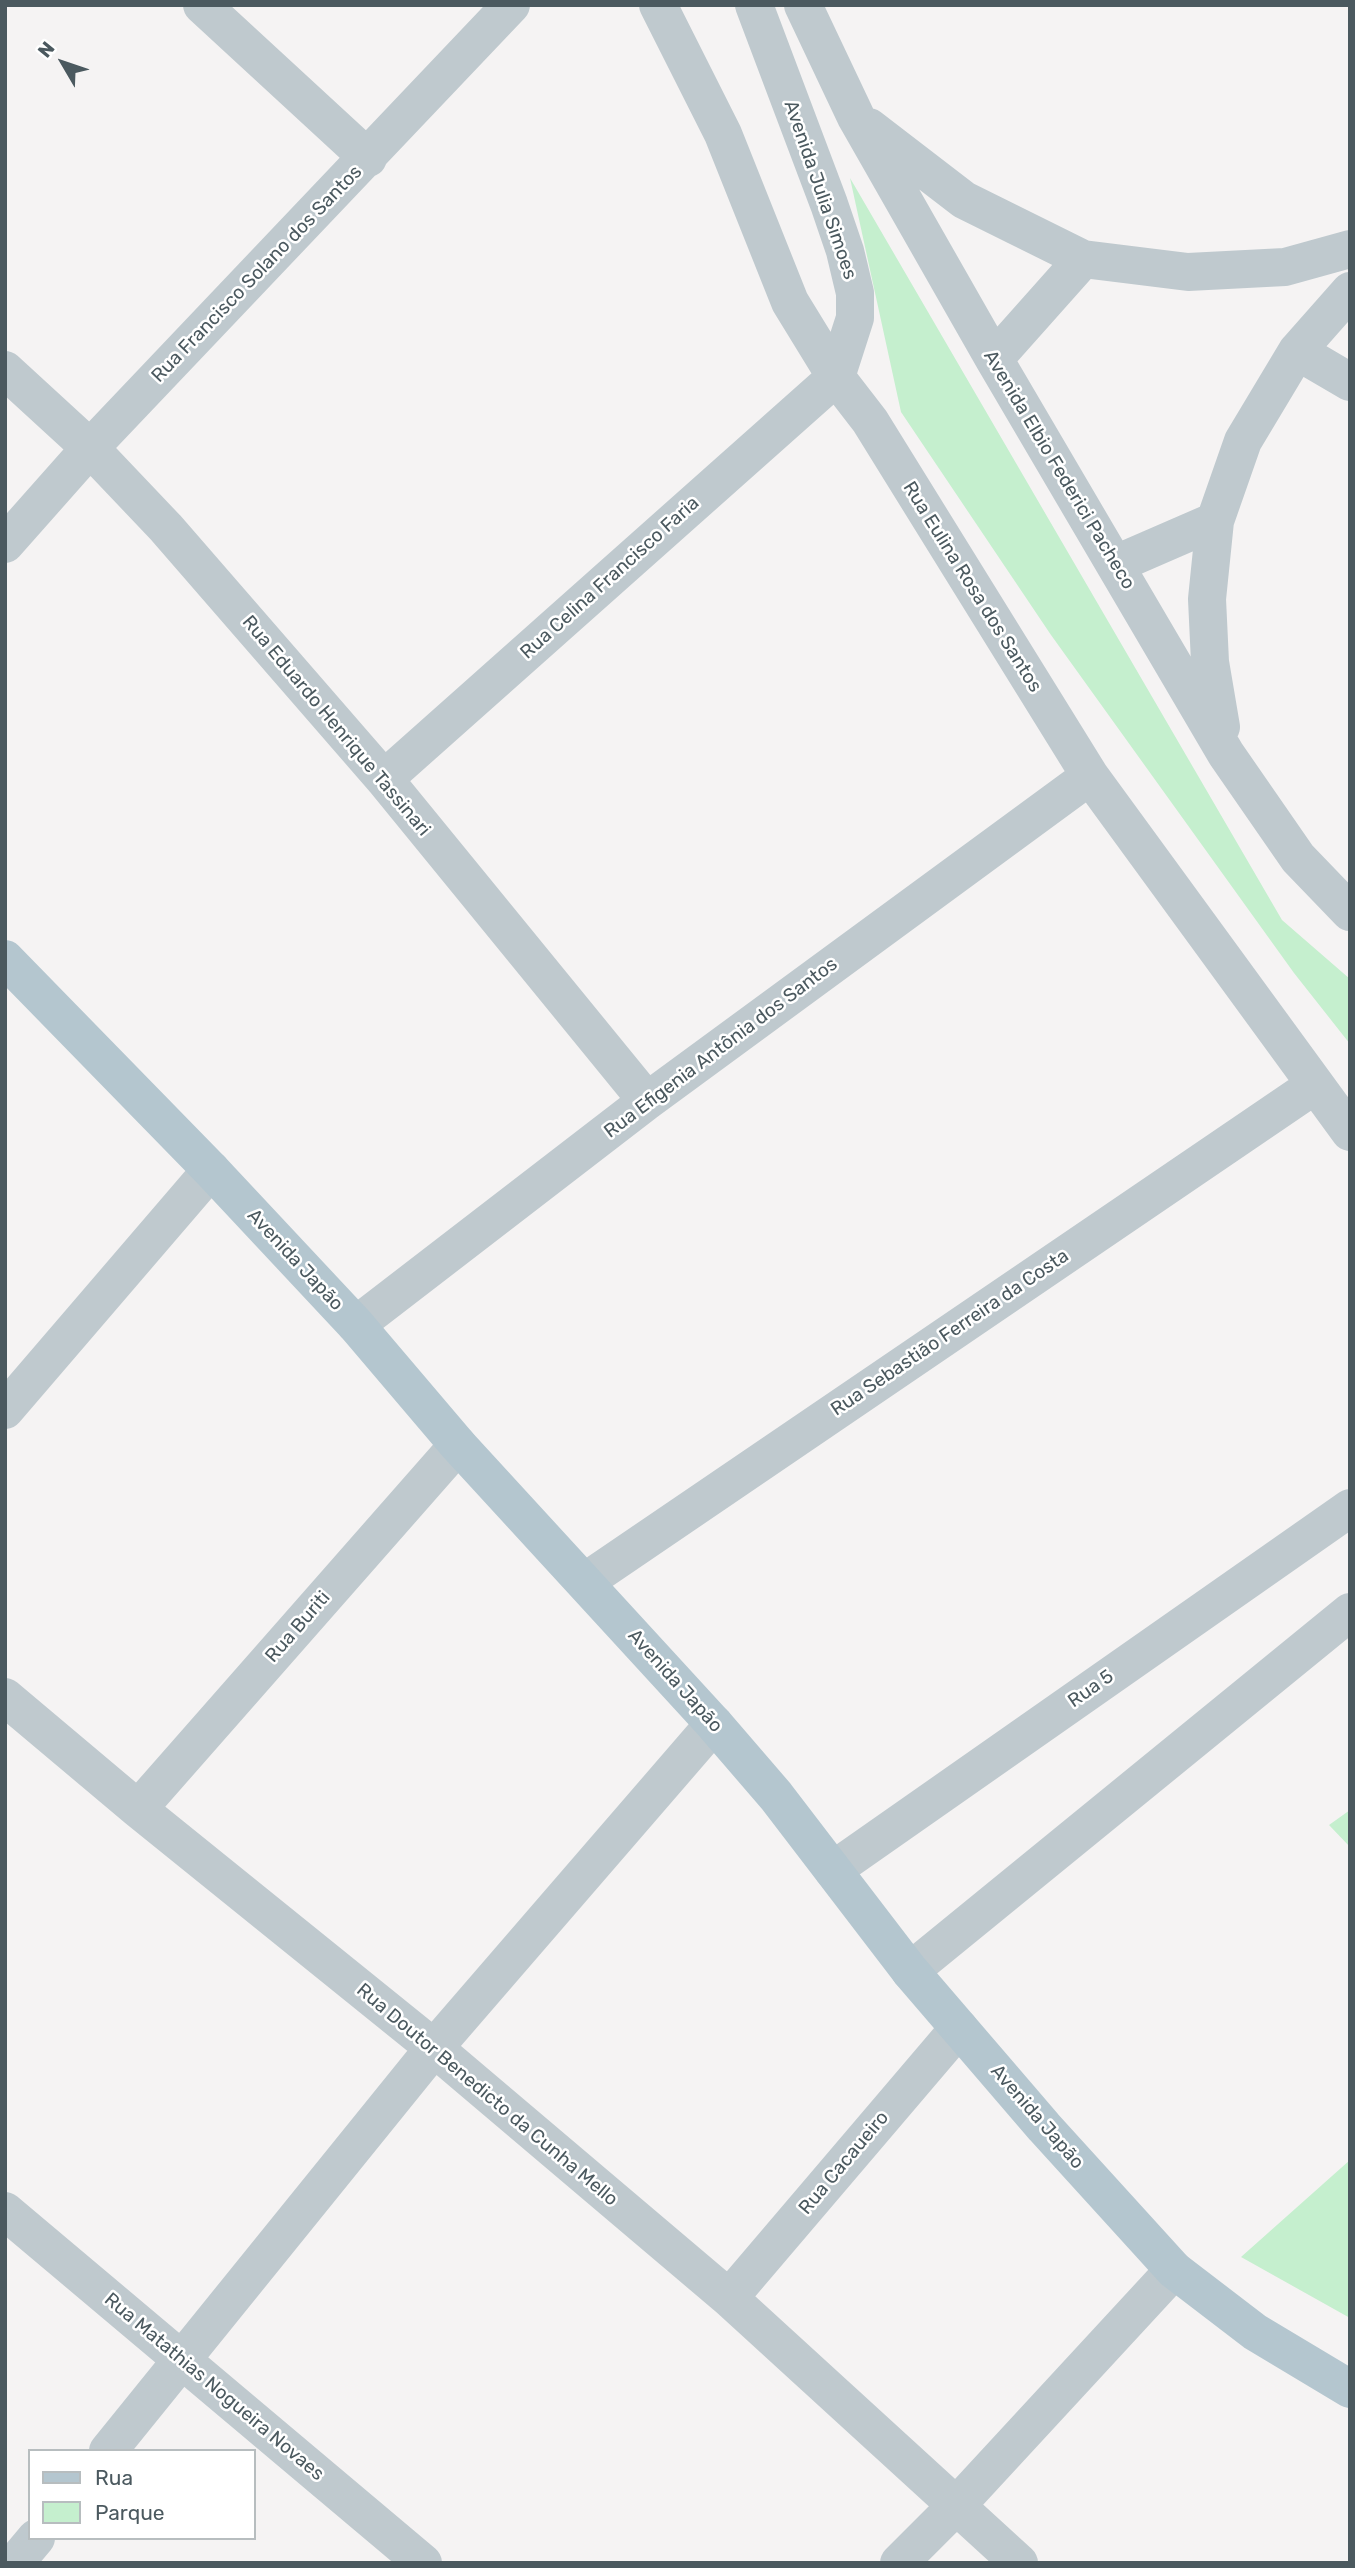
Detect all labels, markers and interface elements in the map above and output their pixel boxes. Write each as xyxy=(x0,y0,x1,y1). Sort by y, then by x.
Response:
north arrow xyxy=(28,28,98,98)
text: N xyxy=(33,37,60,62)
street label: Avenida Julia Simoes xyxy=(779,97,861,283)
street label: Rua Francisco Solano dos Santos xyxy=(147,161,367,387)
street label: Avenida Elbio Federici Pacheco xyxy=(978,346,1140,594)
street label: Rua Eulina Rosa dos Santos xyxy=(898,477,1046,697)
street label: Rua Celina Francisco Faria xyxy=(516,492,704,664)
street label: Rua Eduardo Henrique Tassinari xyxy=(237,611,435,841)
street label: Rua Efigenia Antônia dos Santos xyxy=(600,953,842,1143)
street label: Avenida Japão xyxy=(242,1204,348,1316)
street label: Rua Sebastião Ferreira da Costa xyxy=(827,1245,1073,1421)
street label: Rua Buriti xyxy=(261,1587,335,1667)
street label: Avenida Japão xyxy=(623,1625,727,1737)
street label: Rua 5 xyxy=(1064,1665,1118,1713)
street label: Rua Doutor Benedicto da Cunha Mello xyxy=(352,1979,622,2211)
street label: Avenida Japão xyxy=(986,2060,1088,2174)
street label: Rua Cacaueiro xyxy=(794,2107,894,2219)
street label: Rua Matathias Nogueira Novaes xyxy=(99,2288,329,2486)
legend xyxy=(28,2449,256,2540)
text: Parque xyxy=(95,2500,165,2525)

